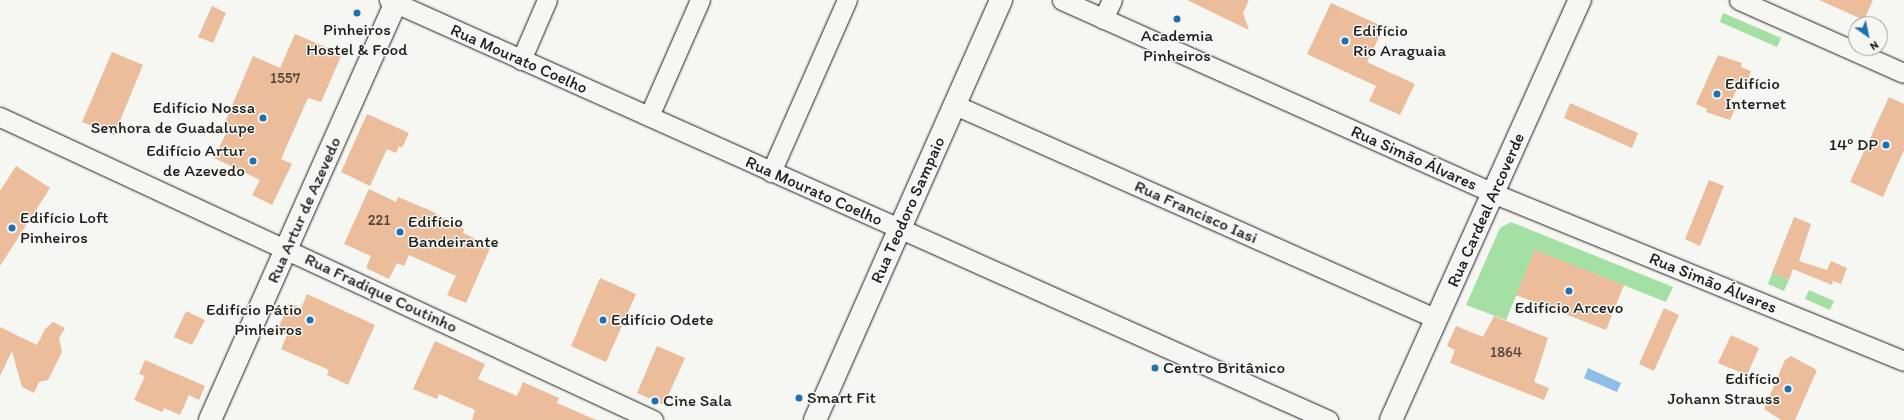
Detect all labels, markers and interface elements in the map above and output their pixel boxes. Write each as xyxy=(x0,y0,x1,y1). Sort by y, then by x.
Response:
marker: Pinheiros Hostel & Food xyxy=(352,8,362,18)
marker: Academia Pinheiros xyxy=(1172,14,1182,24)
north arrow xyxy=(1848,16,1888,56)
place label: Pinheiros Hostel & Food xyxy=(307,20,407,60)
street label: Rua Mourato Coelho xyxy=(447,20,591,98)
place label: Edifício Rio Araguaia xyxy=(1353,21,1446,61)
place label: Academia Pinheiros xyxy=(1141,26,1213,66)
marker: Edifício Rio Araguaia xyxy=(1340,36,1350,46)
text: N xyxy=(1868,38,1881,53)
house number: 1557 xyxy=(270,70,300,88)
place label: Edifício Internet xyxy=(1725,74,1786,114)
marker: Edifício Internet xyxy=(1712,89,1722,99)
place label: Edifício Nossa Senhora de Guadalupe xyxy=(91,98,255,138)
marker: Edifício Nossa Senhora de Guadalupe xyxy=(258,113,268,123)
street label: Rua Simão Álvares xyxy=(1348,121,1480,195)
street label: Rua Cardeal Arcoverde xyxy=(1443,130,1529,290)
street label: Rua Artur de Azevedo xyxy=(263,134,345,286)
street label: Rua Teodoro Sampaio xyxy=(867,135,949,285)
place label: 14º DP xyxy=(1829,135,1878,155)
marker: 14º DP xyxy=(1881,140,1891,150)
place label: Edifício Artur de Azevedo xyxy=(146,141,245,181)
street label: Rua Mourato Coelho xyxy=(742,152,886,230)
marker: Edifício Artur de Azevedo xyxy=(248,156,258,166)
street label: Rua Francisco Iasi xyxy=(1131,176,1261,248)
place label: Edifício Loft Pinheiros xyxy=(20,208,108,248)
house number: 221 xyxy=(368,212,390,230)
place label: Edifício Bandeirante xyxy=(408,212,499,252)
marker: Edifício Loft Pinheiros xyxy=(7,223,17,233)
marker: Edifício Bandeirante xyxy=(395,227,405,237)
street label: Rua Simão Álvares xyxy=(1646,248,1780,318)
street label: Rua Fradique Coutinho xyxy=(301,249,461,337)
marker: Edifício Arcevo xyxy=(1564,286,1574,296)
place label: Edifício Arcevo xyxy=(1515,298,1623,318)
place label: Edifício Pátio Pinheiros xyxy=(206,300,302,340)
place label: Edifício Odete xyxy=(611,310,714,330)
marker: Edifício Pátio Pinheiros xyxy=(305,315,315,325)
marker: Edifício Odete xyxy=(598,315,608,325)
house number: 1864 xyxy=(1490,344,1522,362)
place label: Centro Britânico xyxy=(1163,358,1285,378)
marker: Centro Britânico xyxy=(1150,363,1160,373)
place label: Edifício Johann Strauss xyxy=(1668,369,1780,409)
marker: Edifício Johann Strauss xyxy=(1783,384,1793,394)
place label: Smart Fit xyxy=(807,388,876,408)
place label: Cine Sala xyxy=(663,391,731,411)
marker: Smart Fit xyxy=(794,393,804,403)
marker: Cine Sala xyxy=(650,396,660,406)

